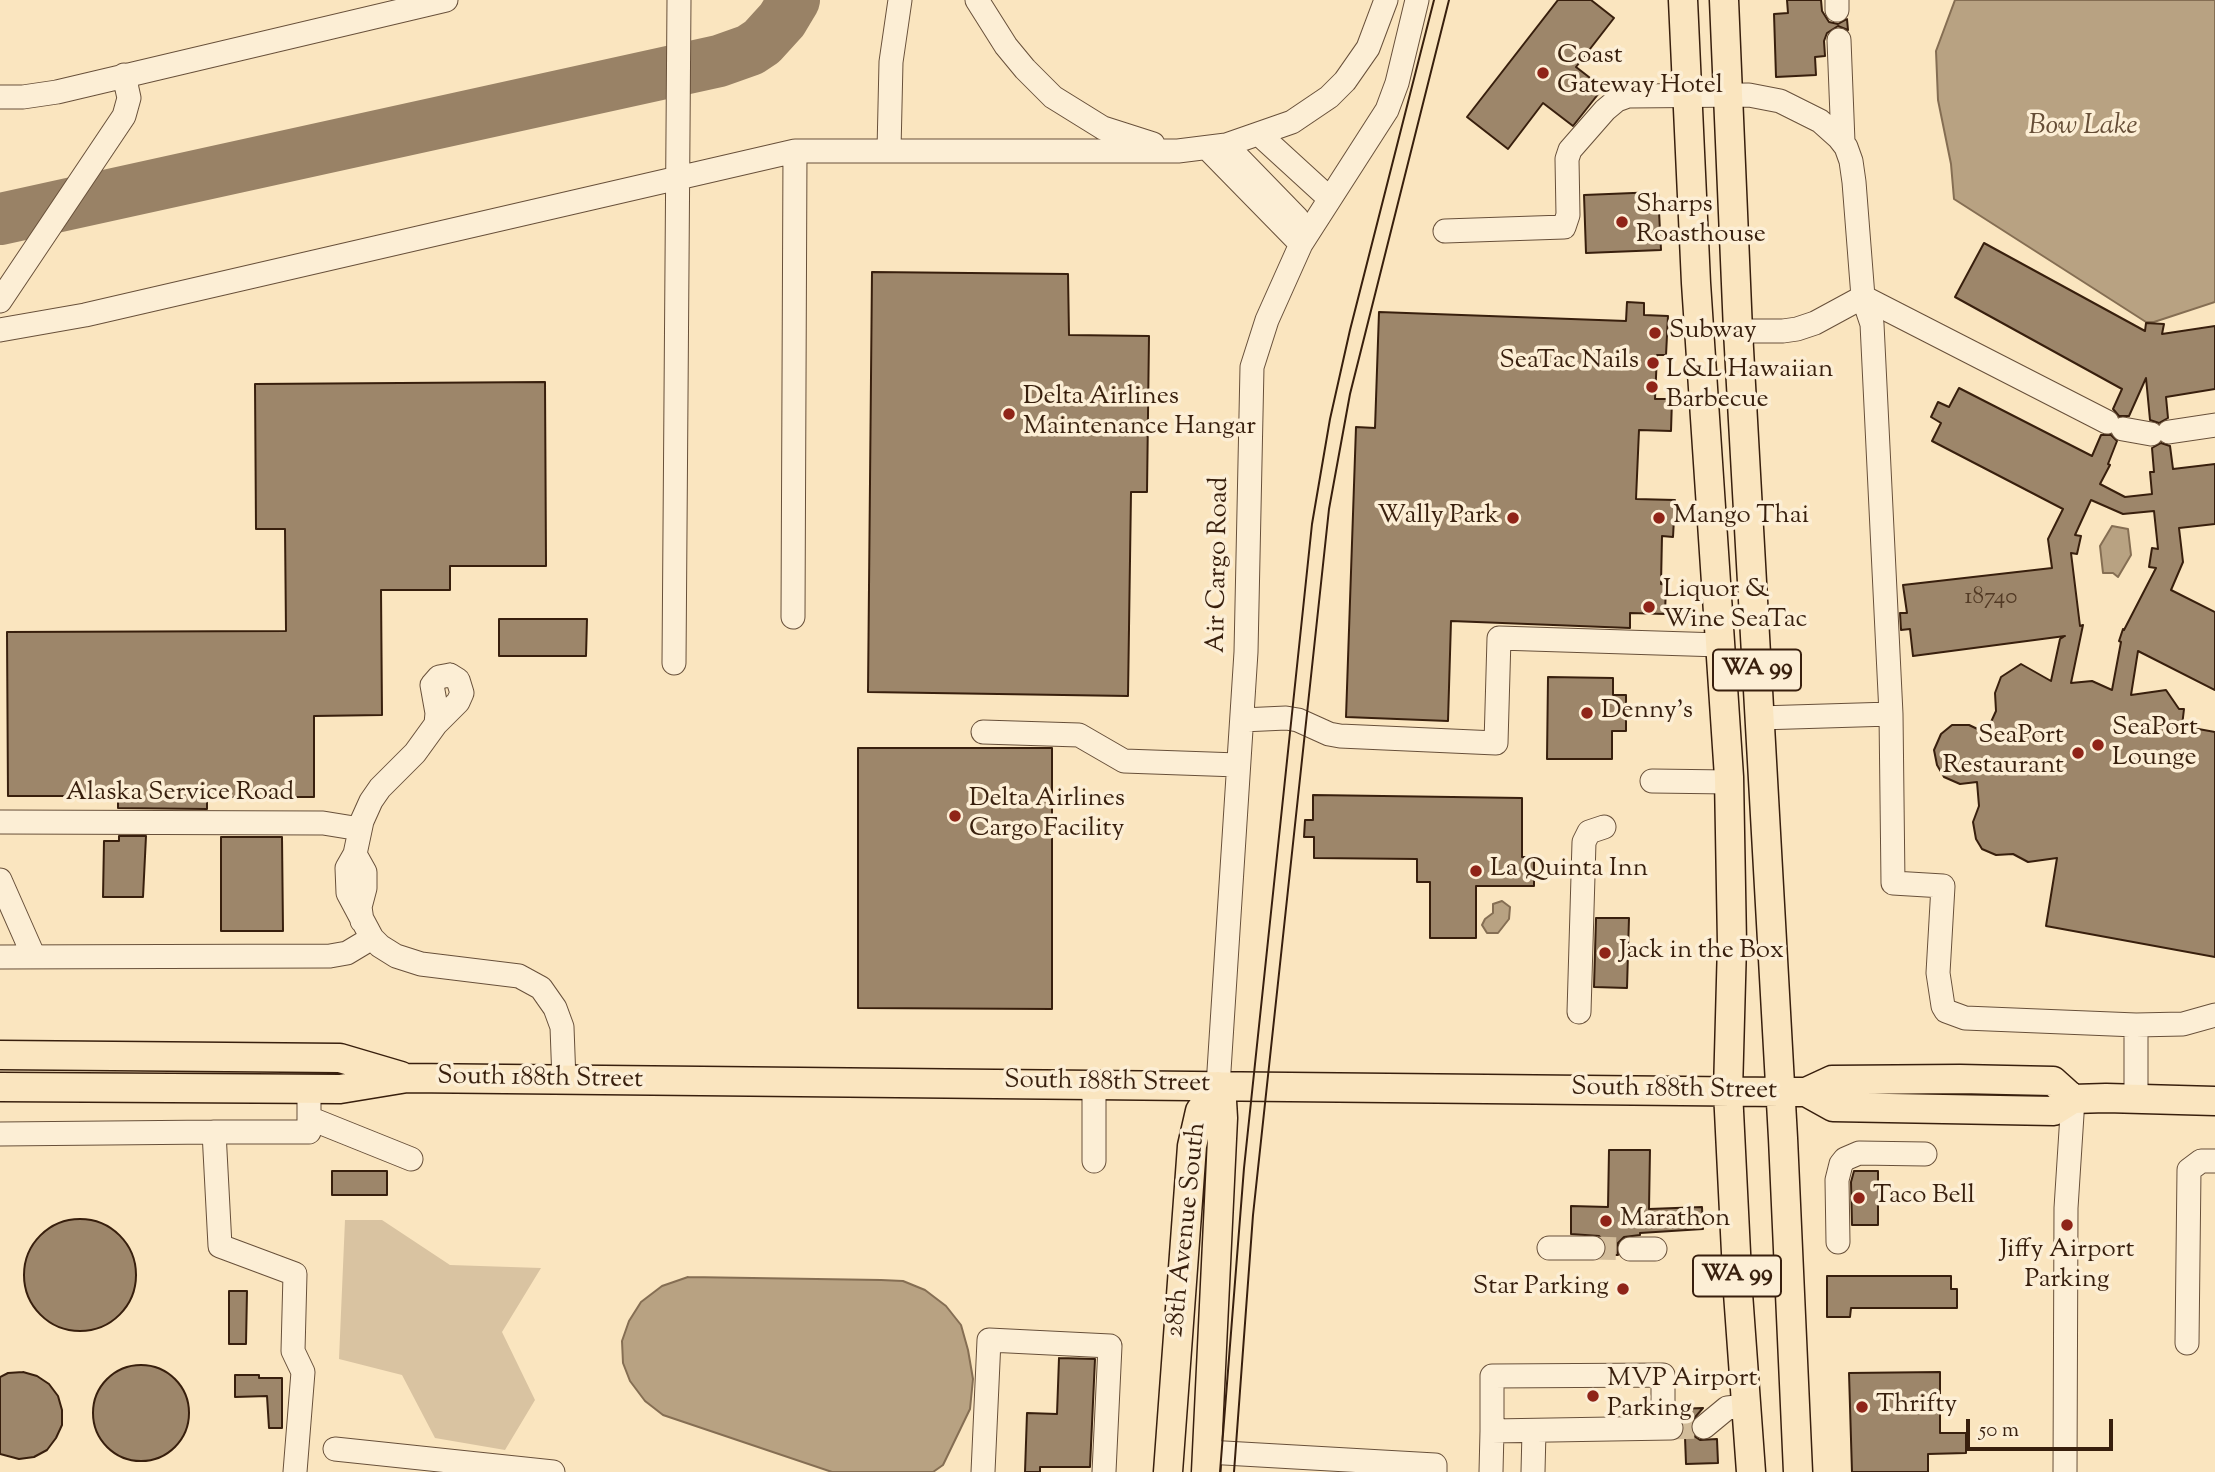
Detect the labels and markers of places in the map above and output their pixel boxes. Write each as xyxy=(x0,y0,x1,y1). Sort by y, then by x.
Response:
place label: Coast Gateway Hotel xyxy=(1557,42,1723,104)
marker: Coast Gateway Hotel xyxy=(1535,65,1551,81)
place label: Sharps Roasthouse xyxy=(1636,191,1766,252)
marker: Sharps Roasthouse xyxy=(1614,214,1630,230)
place label: Subway xyxy=(1669,317,1757,349)
marker: Subway xyxy=(1647,325,1663,341)
place label: SeaTac Nails xyxy=(1499,347,1639,379)
marker: SeaTac Nails xyxy=(1645,355,1661,371)
place label: L&L Hawaiian Barbecue xyxy=(1666,356,1833,418)
marker: L&L Hawaiian Barbecue xyxy=(1644,379,1660,395)
place label: Delta Airlines Maintenance Hangar xyxy=(1023,383,1256,444)
marker: Delta Airlines Maintenance Hangar xyxy=(1001,406,1017,422)
place label: Wally Park xyxy=(1377,502,1499,534)
place label: Mango Thai xyxy=(1673,502,1809,534)
marker: Wally Park xyxy=(1505,510,1521,526)
marker: Mango Thai xyxy=(1651,510,1667,526)
place label: Liquor & Wine SeaTac xyxy=(1663,576,1807,638)
marker: Liquor & Wine SeaTac xyxy=(1641,599,1657,615)
place label: Denny's xyxy=(1601,697,1693,729)
marker: Denny's xyxy=(1579,705,1595,721)
place label: SeaPort Lounge xyxy=(2112,714,2198,776)
place label: SeaPort Restaurant xyxy=(1943,722,2064,784)
marker: SeaPort Lounge xyxy=(2090,737,2106,753)
marker: SeaPort Restaurant xyxy=(2070,745,2086,761)
place label: Delta Airlines Cargo Facility xyxy=(969,785,1125,846)
marker: Delta Airlines Cargo Facility xyxy=(947,808,963,824)
place label: La Quinta Inn xyxy=(1490,855,1648,887)
marker: La Quinta Inn xyxy=(1468,863,1484,879)
place label: Jack in the Box xyxy=(1619,937,1784,969)
marker: Jack in the Box xyxy=(1597,945,1613,961)
place label: Taco Bell xyxy=(1873,1182,1975,1214)
marker: Taco Bell xyxy=(1851,1190,1867,1206)
place label: Marathon xyxy=(1620,1205,1730,1237)
marker: Marathon xyxy=(1598,1213,1614,1229)
marker: Jiffy Airport Parking xyxy=(2059,1217,2075,1233)
place label: Jiffy Airport Parking xyxy=(2000,1236,2134,1298)
place label: Star Parking xyxy=(1473,1273,1609,1305)
marker: Star Parking xyxy=(1615,1281,1631,1297)
place label: MVP Airport Parking xyxy=(1607,1365,1757,1426)
marker: MVP Airport Parking xyxy=(1585,1388,1601,1404)
place label: Thrifty xyxy=(1876,1391,1957,1423)
marker: Thrifty xyxy=(1854,1399,1870,1415)

